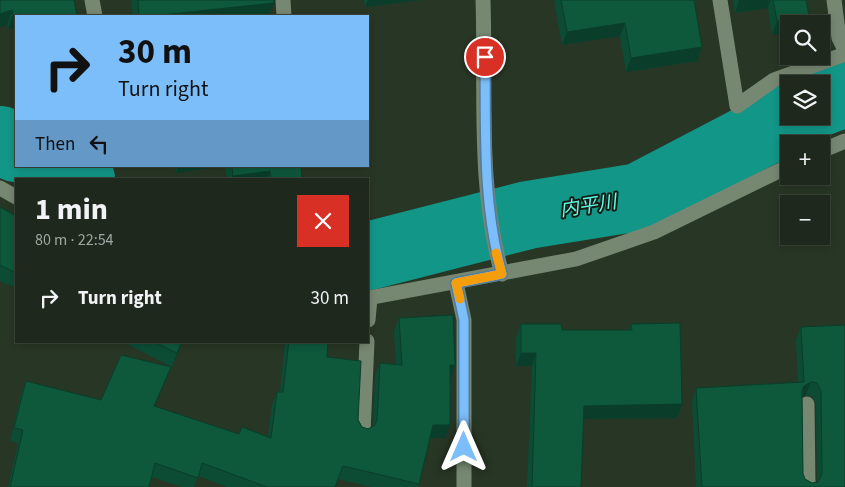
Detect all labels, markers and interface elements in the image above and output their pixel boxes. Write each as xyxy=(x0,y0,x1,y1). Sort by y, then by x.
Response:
map controls xyxy=(780,15,830,245)
button: search xyxy=(780,15,830,65)
text: 30 m xyxy=(118,27,192,77)
icon: right xyxy=(35,35,100,100)
pin xyxy=(464,36,506,78)
icon: arrive xyxy=(471,43,499,71)
text: Turn right xyxy=(118,73,208,105)
button: layers xyxy=(780,75,830,125)
icon: left xyxy=(85,130,113,158)
text: Then xyxy=(35,131,75,158)
button: + xyxy=(780,135,830,185)
text: 1 min xyxy=(35,188,108,231)
water label: 内平川 xyxy=(558,188,620,224)
button: close xyxy=(297,195,349,247)
button: − xyxy=(780,195,830,245)
text: 80 m · 22:54 xyxy=(35,229,114,251)
icon: right xyxy=(35,284,63,312)
text: Turn right xyxy=(78,285,162,312)
text: 30 m xyxy=(311,285,349,312)
position arrow xyxy=(437,420,489,472)

